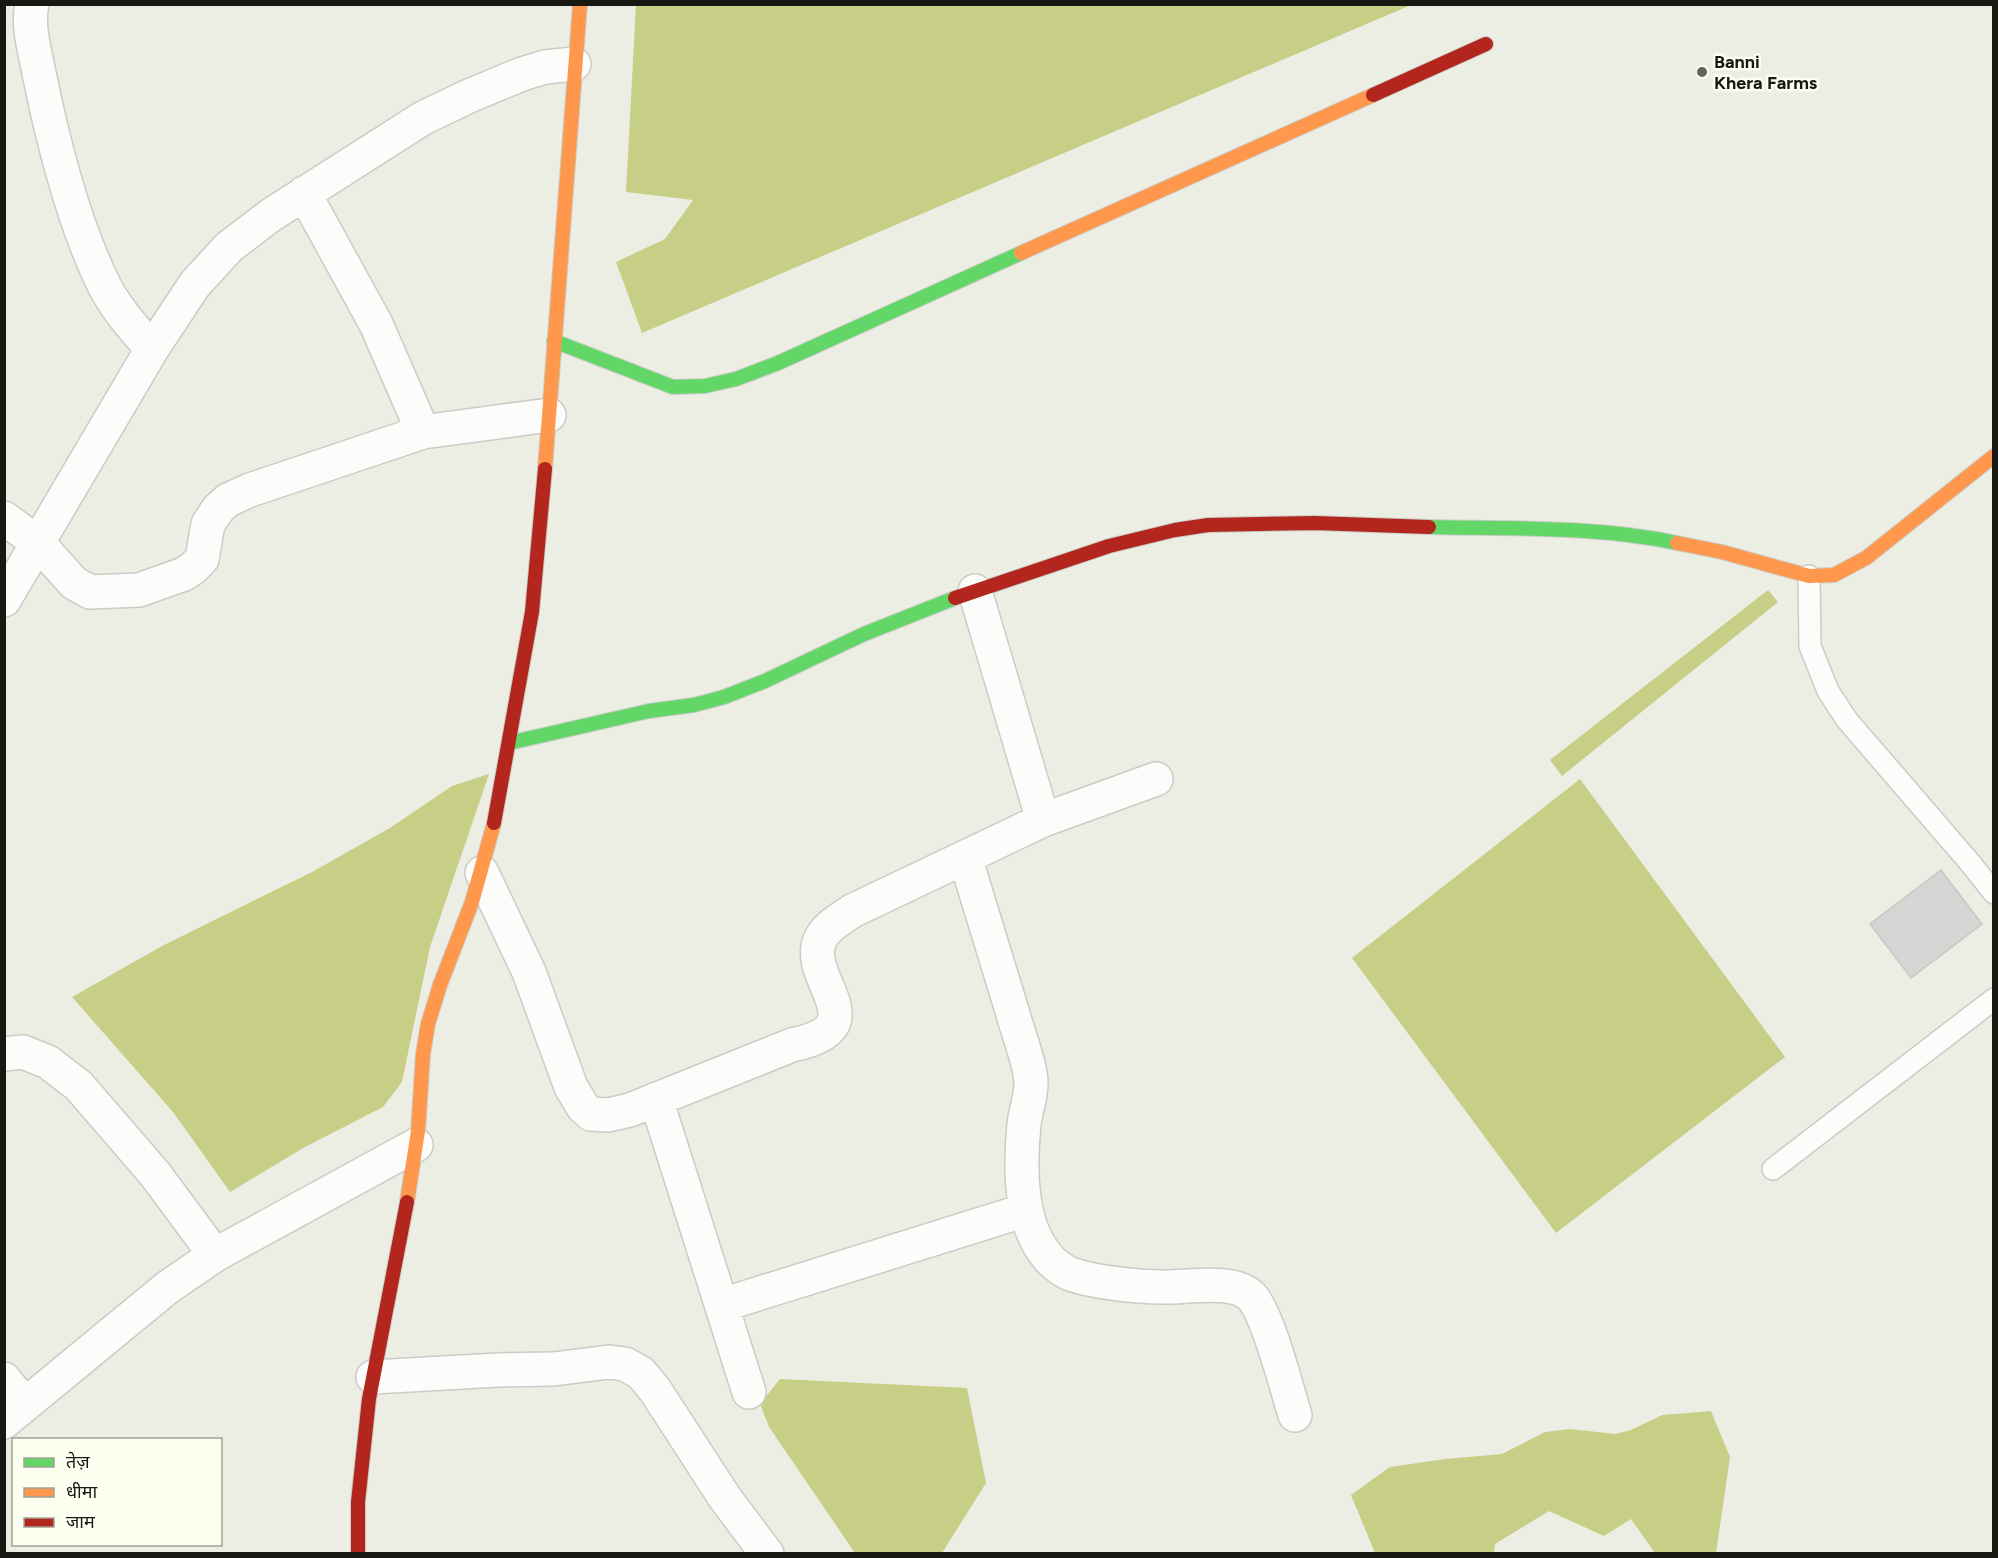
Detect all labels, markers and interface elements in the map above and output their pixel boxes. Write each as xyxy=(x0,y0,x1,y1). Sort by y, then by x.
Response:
place label: Banni Khera Farms xyxy=(1714,51,1818,94)
marker: Banni Khera Farms xyxy=(1695,65,1709,79)
legend xyxy=(12,1438,222,1546)
text: तेज़ xyxy=(66,1451,90,1473)
text: धीमा xyxy=(66,1481,97,1503)
text: जाम xyxy=(66,1511,96,1533)

